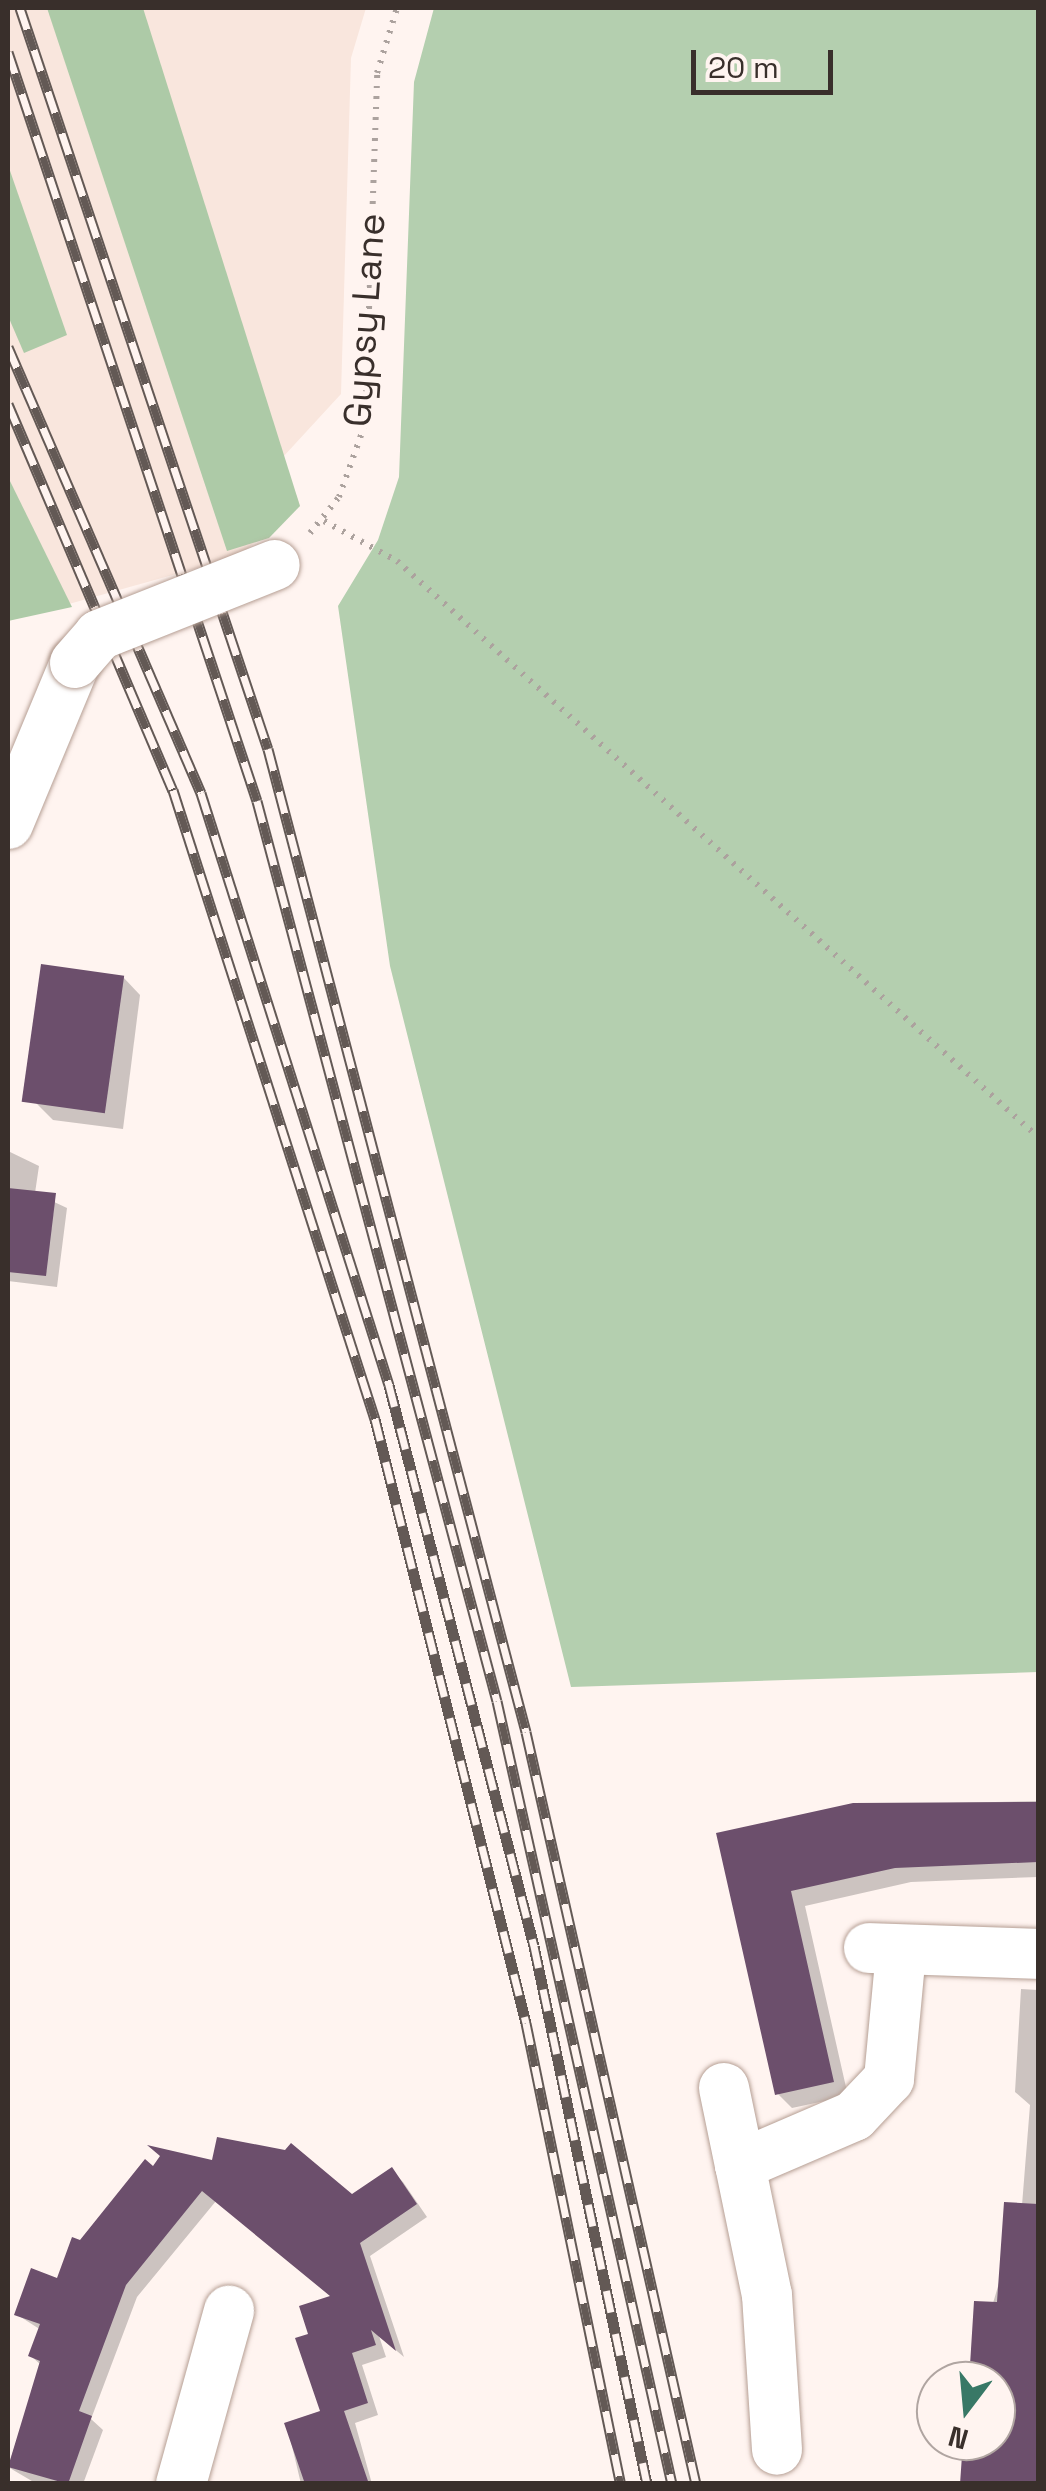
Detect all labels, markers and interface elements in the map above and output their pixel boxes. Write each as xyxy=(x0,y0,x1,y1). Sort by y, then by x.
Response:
scale bar xyxy=(696,30,838,92)
text: 20 m xyxy=(708,48,779,87)
street label: Gypsy Lane xyxy=(335,212,395,428)
north arrow xyxy=(916,2361,1016,2461)
text: N xyxy=(944,2418,972,2458)

